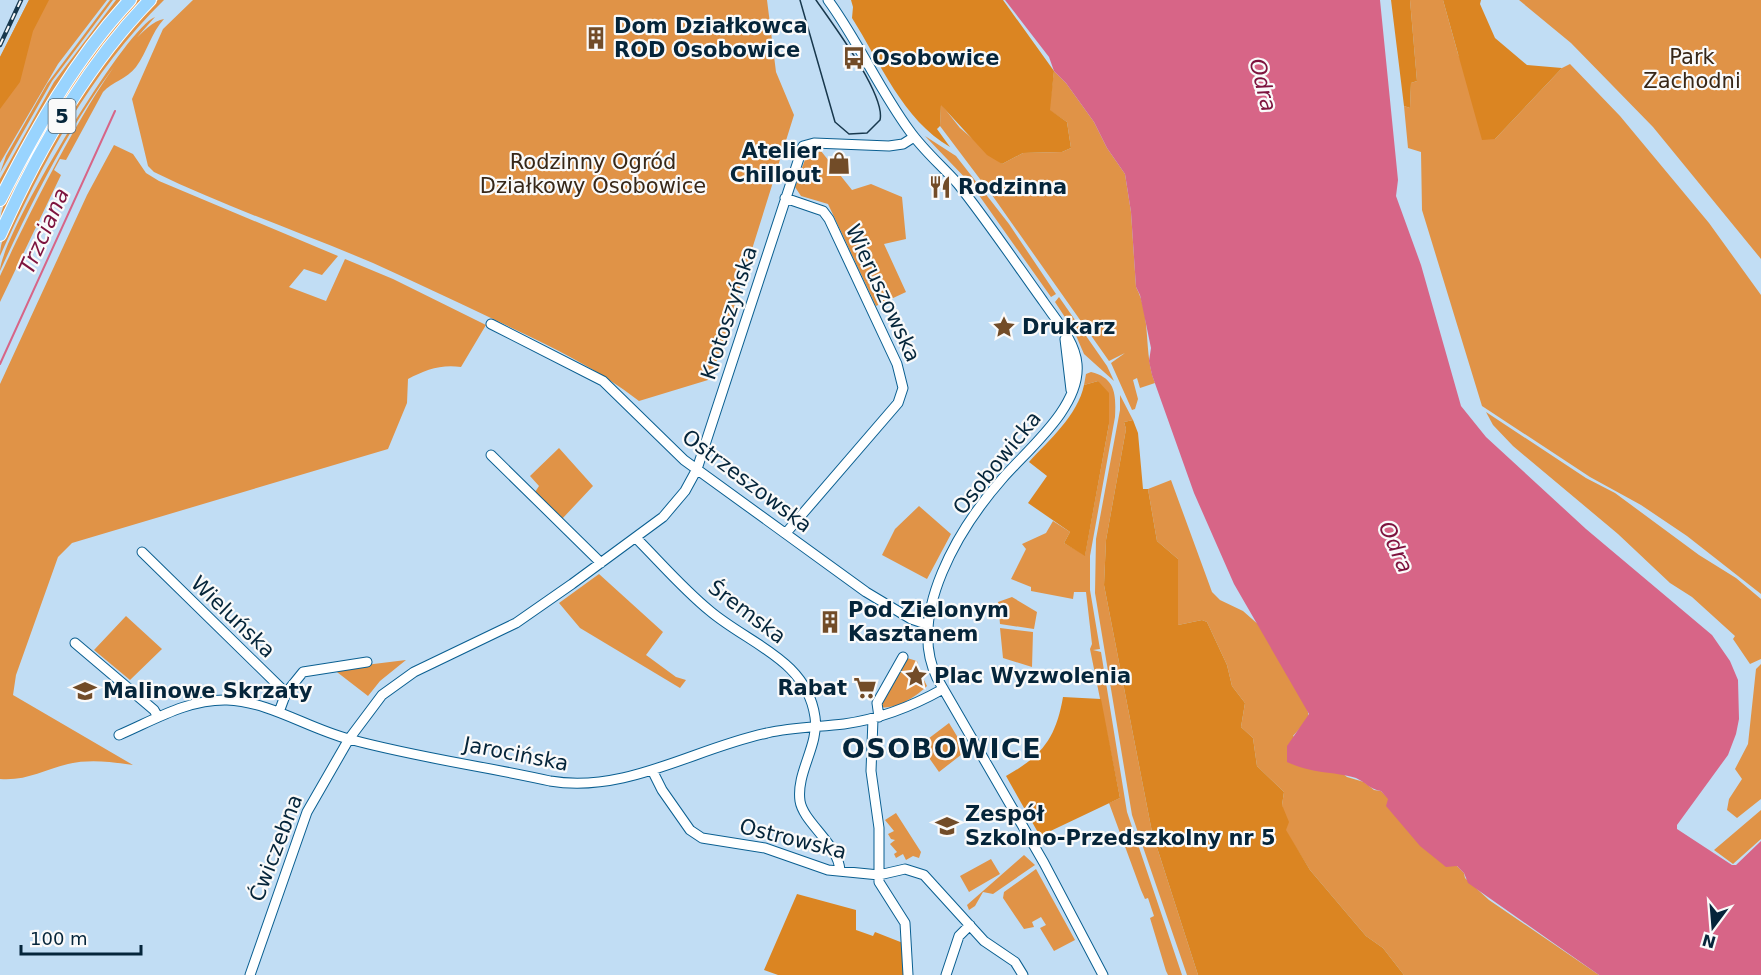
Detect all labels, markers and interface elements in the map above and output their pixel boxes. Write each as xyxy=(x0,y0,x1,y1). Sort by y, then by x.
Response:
place label: Dom Działkowca ROD Osobowice xyxy=(614,14,808,62)
building icon: Dom Działkowca ROD Osobowice xyxy=(583,25,609,51)
bus stop icon: Osobowice xyxy=(841,45,867,71)
park label: Park Zachodni xyxy=(1643,45,1741,93)
place label: Osobowice xyxy=(872,46,1000,70)
water label: Odra xyxy=(1244,56,1282,114)
road number: 5 xyxy=(48,99,76,133)
place label: Atelier Chillout xyxy=(730,139,822,187)
park label: Rodzinny Ogród Działkowy Osobowice xyxy=(480,150,706,198)
shop icon: Atelier Chillout xyxy=(826,150,852,176)
restaurant icon: Rodzinna xyxy=(927,174,953,200)
place label: Rodzinna xyxy=(958,175,1067,199)
water label: Trzciana xyxy=(14,184,74,278)
street label: Wieruszowska xyxy=(841,221,925,365)
street label: Krotoszyńska xyxy=(696,243,762,383)
place icon: Drukarz xyxy=(991,314,1017,340)
place label: Drukarz xyxy=(1022,315,1115,339)
street label: Osobowicka xyxy=(948,407,1046,519)
street label: Ostrzeszowska xyxy=(678,425,816,537)
water label: Odra xyxy=(1374,517,1418,577)
street label: Wieluńska xyxy=(186,571,280,663)
street label: Śremska xyxy=(704,574,791,649)
place label: Pod Zielonym Kasztanem xyxy=(848,598,1009,646)
building icon: Pod Zielonym Kasztanem xyxy=(817,609,843,635)
place icon: Plac Wyzwolenia xyxy=(903,663,929,689)
place label: Plac Wyzwolenia xyxy=(934,664,1131,688)
supermarket icon: Rabat xyxy=(852,675,878,701)
place label: Rabat xyxy=(777,676,847,700)
school or university icon: Malinowe Skrzaty xyxy=(72,678,98,704)
place label: Malinowe Skrzaty xyxy=(103,679,313,703)
street label: Jarocińska xyxy=(460,732,571,776)
district label: OSOBOWICE xyxy=(842,733,1042,764)
street label: Ćwiczebna xyxy=(244,791,307,905)
place label: Zespół Szkolno-Przedszkolny nr 5 xyxy=(965,802,1276,850)
school or university icon: Zespół Szkolno-Przedszkolny nr 5 xyxy=(934,813,960,839)
street label: Ostrowska xyxy=(737,814,849,864)
north arrow xyxy=(1683,897,1743,957)
scale bar xyxy=(21,918,141,956)
text: 100 m xyxy=(30,928,88,949)
text: N xyxy=(1700,930,1718,952)

